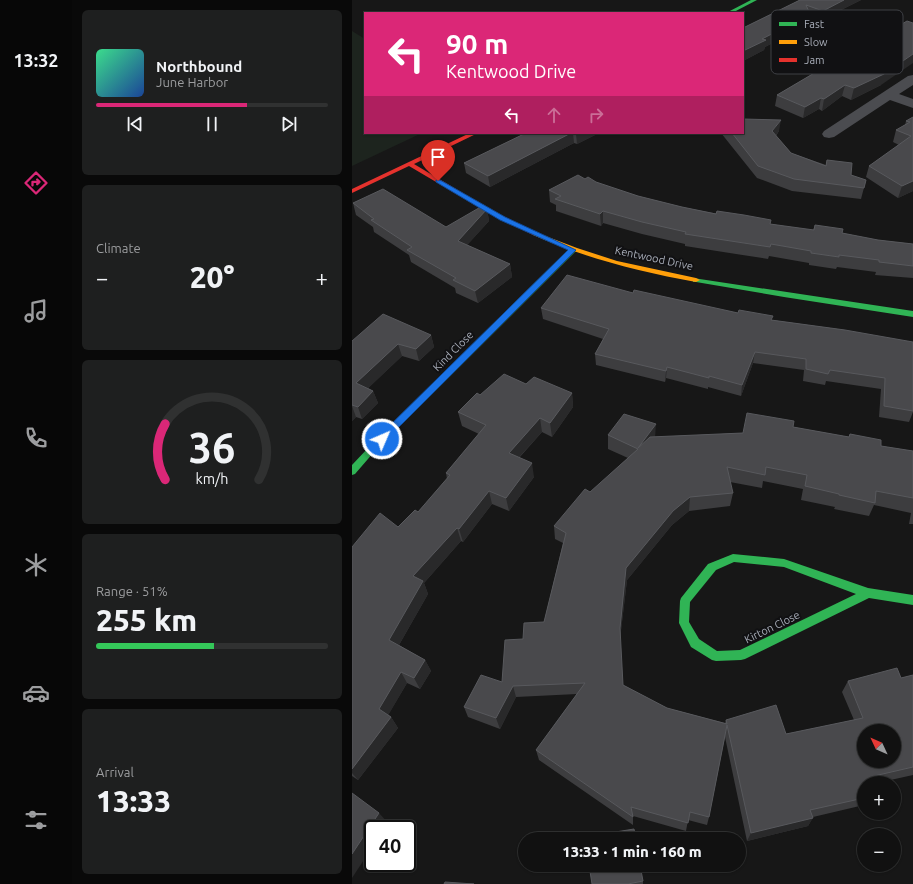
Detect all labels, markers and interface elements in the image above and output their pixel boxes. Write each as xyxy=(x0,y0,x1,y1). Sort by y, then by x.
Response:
legend xyxy=(771,10,903,74)
text: Fast xyxy=(804,18,825,30)
icon: left xyxy=(380,28,432,80)
text: 90 m xyxy=(446,28,508,59)
text: Slow xyxy=(804,36,828,48)
text: 13:32 xyxy=(13,50,59,70)
text: Jam xyxy=(804,54,825,66)
text: Northbound xyxy=(156,58,242,75)
text: Kentwood Drive xyxy=(446,61,576,81)
text: June Harbor xyxy=(156,75,228,89)
icon: left xyxy=(501,104,523,126)
icon: ahead xyxy=(543,104,565,126)
icon: right xyxy=(585,104,607,126)
icon: previous xyxy=(124,113,146,135)
icon: pause xyxy=(201,113,223,135)
icon: next xyxy=(278,113,300,135)
pin xyxy=(421,140,455,181)
icon: arrive xyxy=(427,146,449,168)
icon: directions xyxy=(22,169,50,197)
text: Climate xyxy=(96,241,141,255)
street label: Kentwood Drive xyxy=(614,244,694,272)
text: 20° xyxy=(190,260,234,294)
text: − xyxy=(96,265,108,290)
text: + xyxy=(316,265,328,290)
icon: music xyxy=(22,297,50,325)
street label: Kind Close xyxy=(430,328,476,374)
position arrow xyxy=(361,418,403,460)
icon: phone xyxy=(22,424,50,452)
text: 36 xyxy=(189,424,235,471)
text: km/h xyxy=(196,471,228,487)
icon: climate xyxy=(22,551,50,579)
text: Range · 51% xyxy=(96,584,168,598)
text: 255 km xyxy=(96,603,197,637)
street label: Kirton Close xyxy=(742,608,802,646)
icon: car xyxy=(22,679,50,707)
north arrow xyxy=(857,724,901,768)
map controls xyxy=(857,724,901,872)
text: Arrival xyxy=(96,765,134,779)
button: + xyxy=(857,776,901,820)
text: 13:33 xyxy=(96,784,171,818)
icon: filters xyxy=(22,806,50,834)
speed limit sign: 40 xyxy=(364,820,416,872)
button: − xyxy=(857,828,901,872)
text: 13:33 · 1 min · 160 m xyxy=(562,843,702,860)

